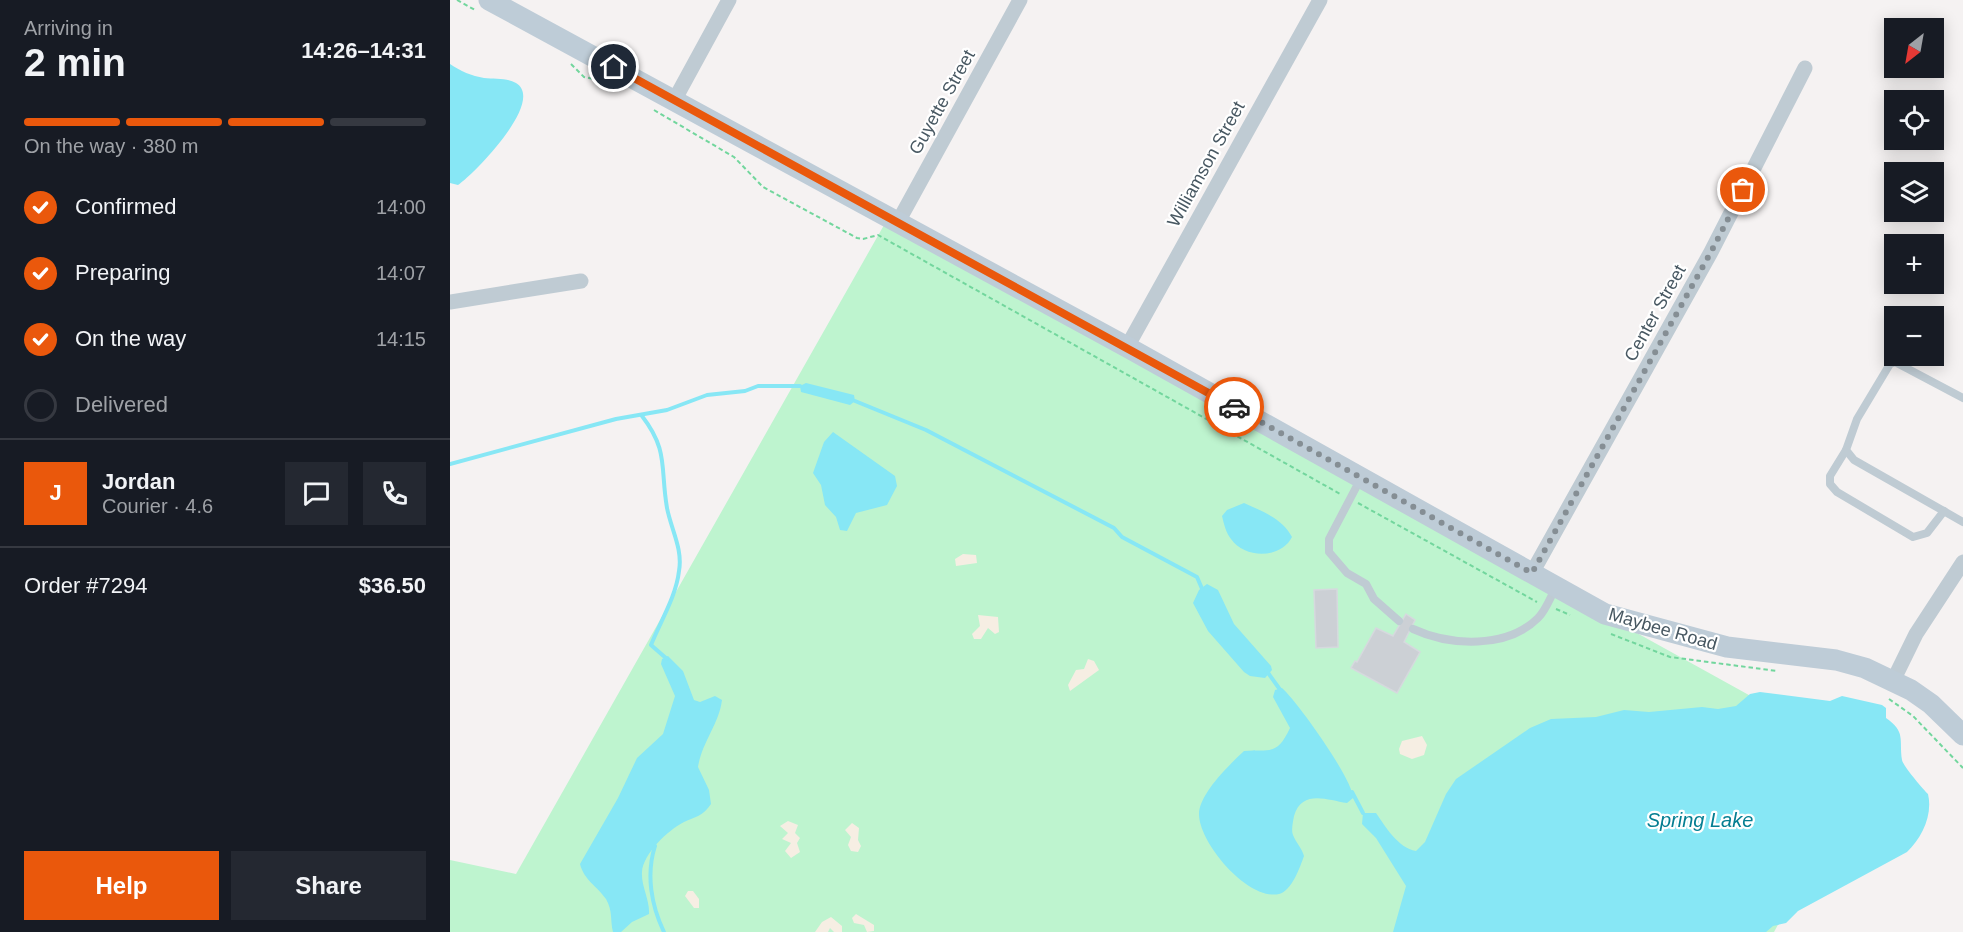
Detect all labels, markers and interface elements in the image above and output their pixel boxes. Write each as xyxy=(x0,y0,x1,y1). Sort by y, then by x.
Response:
text: Arriving in xyxy=(24,17,113,39)
north arrow xyxy=(1884,18,1944,78)
map controls xyxy=(1884,18,1944,366)
text: 14:26–14:31 xyxy=(301,38,426,63)
text: 2 min xyxy=(24,41,126,84)
pin xyxy=(588,41,639,92)
street label: Guyette Street xyxy=(905,46,979,158)
icon: home xyxy=(597,50,630,83)
button: locate xyxy=(1884,90,1944,150)
street label: Williamson Street xyxy=(1163,98,1249,230)
text: On the way · 380 m xyxy=(24,135,199,157)
button: layers xyxy=(1884,162,1944,222)
pin xyxy=(1717,164,1768,215)
icon: bag xyxy=(1726,173,1759,206)
icon: check xyxy=(24,191,57,224)
text: Confirmed xyxy=(75,194,176,219)
text: 14:00 xyxy=(376,196,426,218)
button: + xyxy=(1884,234,1944,294)
icon: check xyxy=(24,257,57,290)
text: Preparing xyxy=(75,260,170,285)
street label: Center Street xyxy=(1620,261,1690,365)
text: 14:07 xyxy=(376,262,426,284)
button: − xyxy=(1884,306,1944,366)
icon: check xyxy=(24,323,57,356)
text: On the way xyxy=(75,326,186,351)
text: 14:15 xyxy=(376,328,426,350)
courier xyxy=(1204,377,1264,437)
icon: car xyxy=(1218,391,1251,424)
text: Delivered xyxy=(75,392,168,417)
button: chat xyxy=(285,462,348,525)
button: phone xyxy=(363,462,426,525)
text: Jordan xyxy=(102,469,175,494)
text: J xyxy=(49,480,62,505)
text: Courier · 4.6 xyxy=(102,495,213,517)
text: Order #7294 xyxy=(24,573,148,598)
text: $36.50 xyxy=(359,573,426,598)
street label: Maybee Road xyxy=(1606,604,1720,654)
water label: Spring Lake xyxy=(1647,809,1753,831)
button: Help xyxy=(24,851,219,920)
button: Share xyxy=(231,851,426,920)

